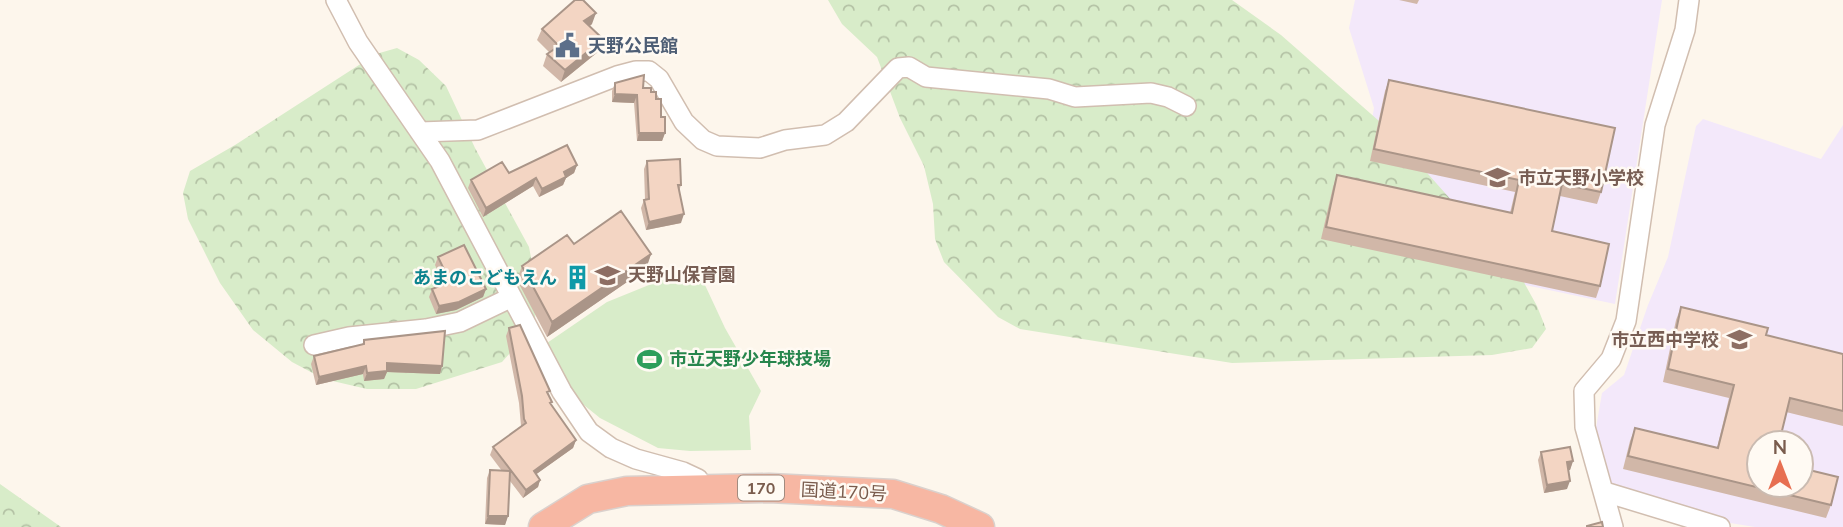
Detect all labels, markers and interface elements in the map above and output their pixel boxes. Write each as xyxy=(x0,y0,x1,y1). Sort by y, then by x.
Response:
public building icon: 天野公民館 xyxy=(554,32,582,60)
place label: 天野公民館 xyxy=(588,34,678,57)
school or university icon: 市立天野小学校 xyxy=(1484,164,1512,192)
place label: 市立天野小学校 xyxy=(1518,166,1644,189)
school or university icon: 天野山保育園 xyxy=(594,261,622,289)
place label: 天野山保育園 xyxy=(628,263,736,286)
building icon: あまのこどもえん xyxy=(563,264,591,292)
place label: あまのこどもえん xyxy=(413,266,557,289)
school or university icon: 市立西中学校 xyxy=(1725,326,1753,354)
place label: 市立西中学校 xyxy=(1611,328,1719,351)
sports icon: 市立天野少年球技場 xyxy=(635,345,663,373)
place label: 市立天野少年球技場 xyxy=(669,347,831,370)
north arrow xyxy=(1745,429,1815,499)
text: N xyxy=(1773,435,1787,459)
road number: 170 xyxy=(738,475,784,500)
street label: 国道170号 xyxy=(800,478,888,505)

